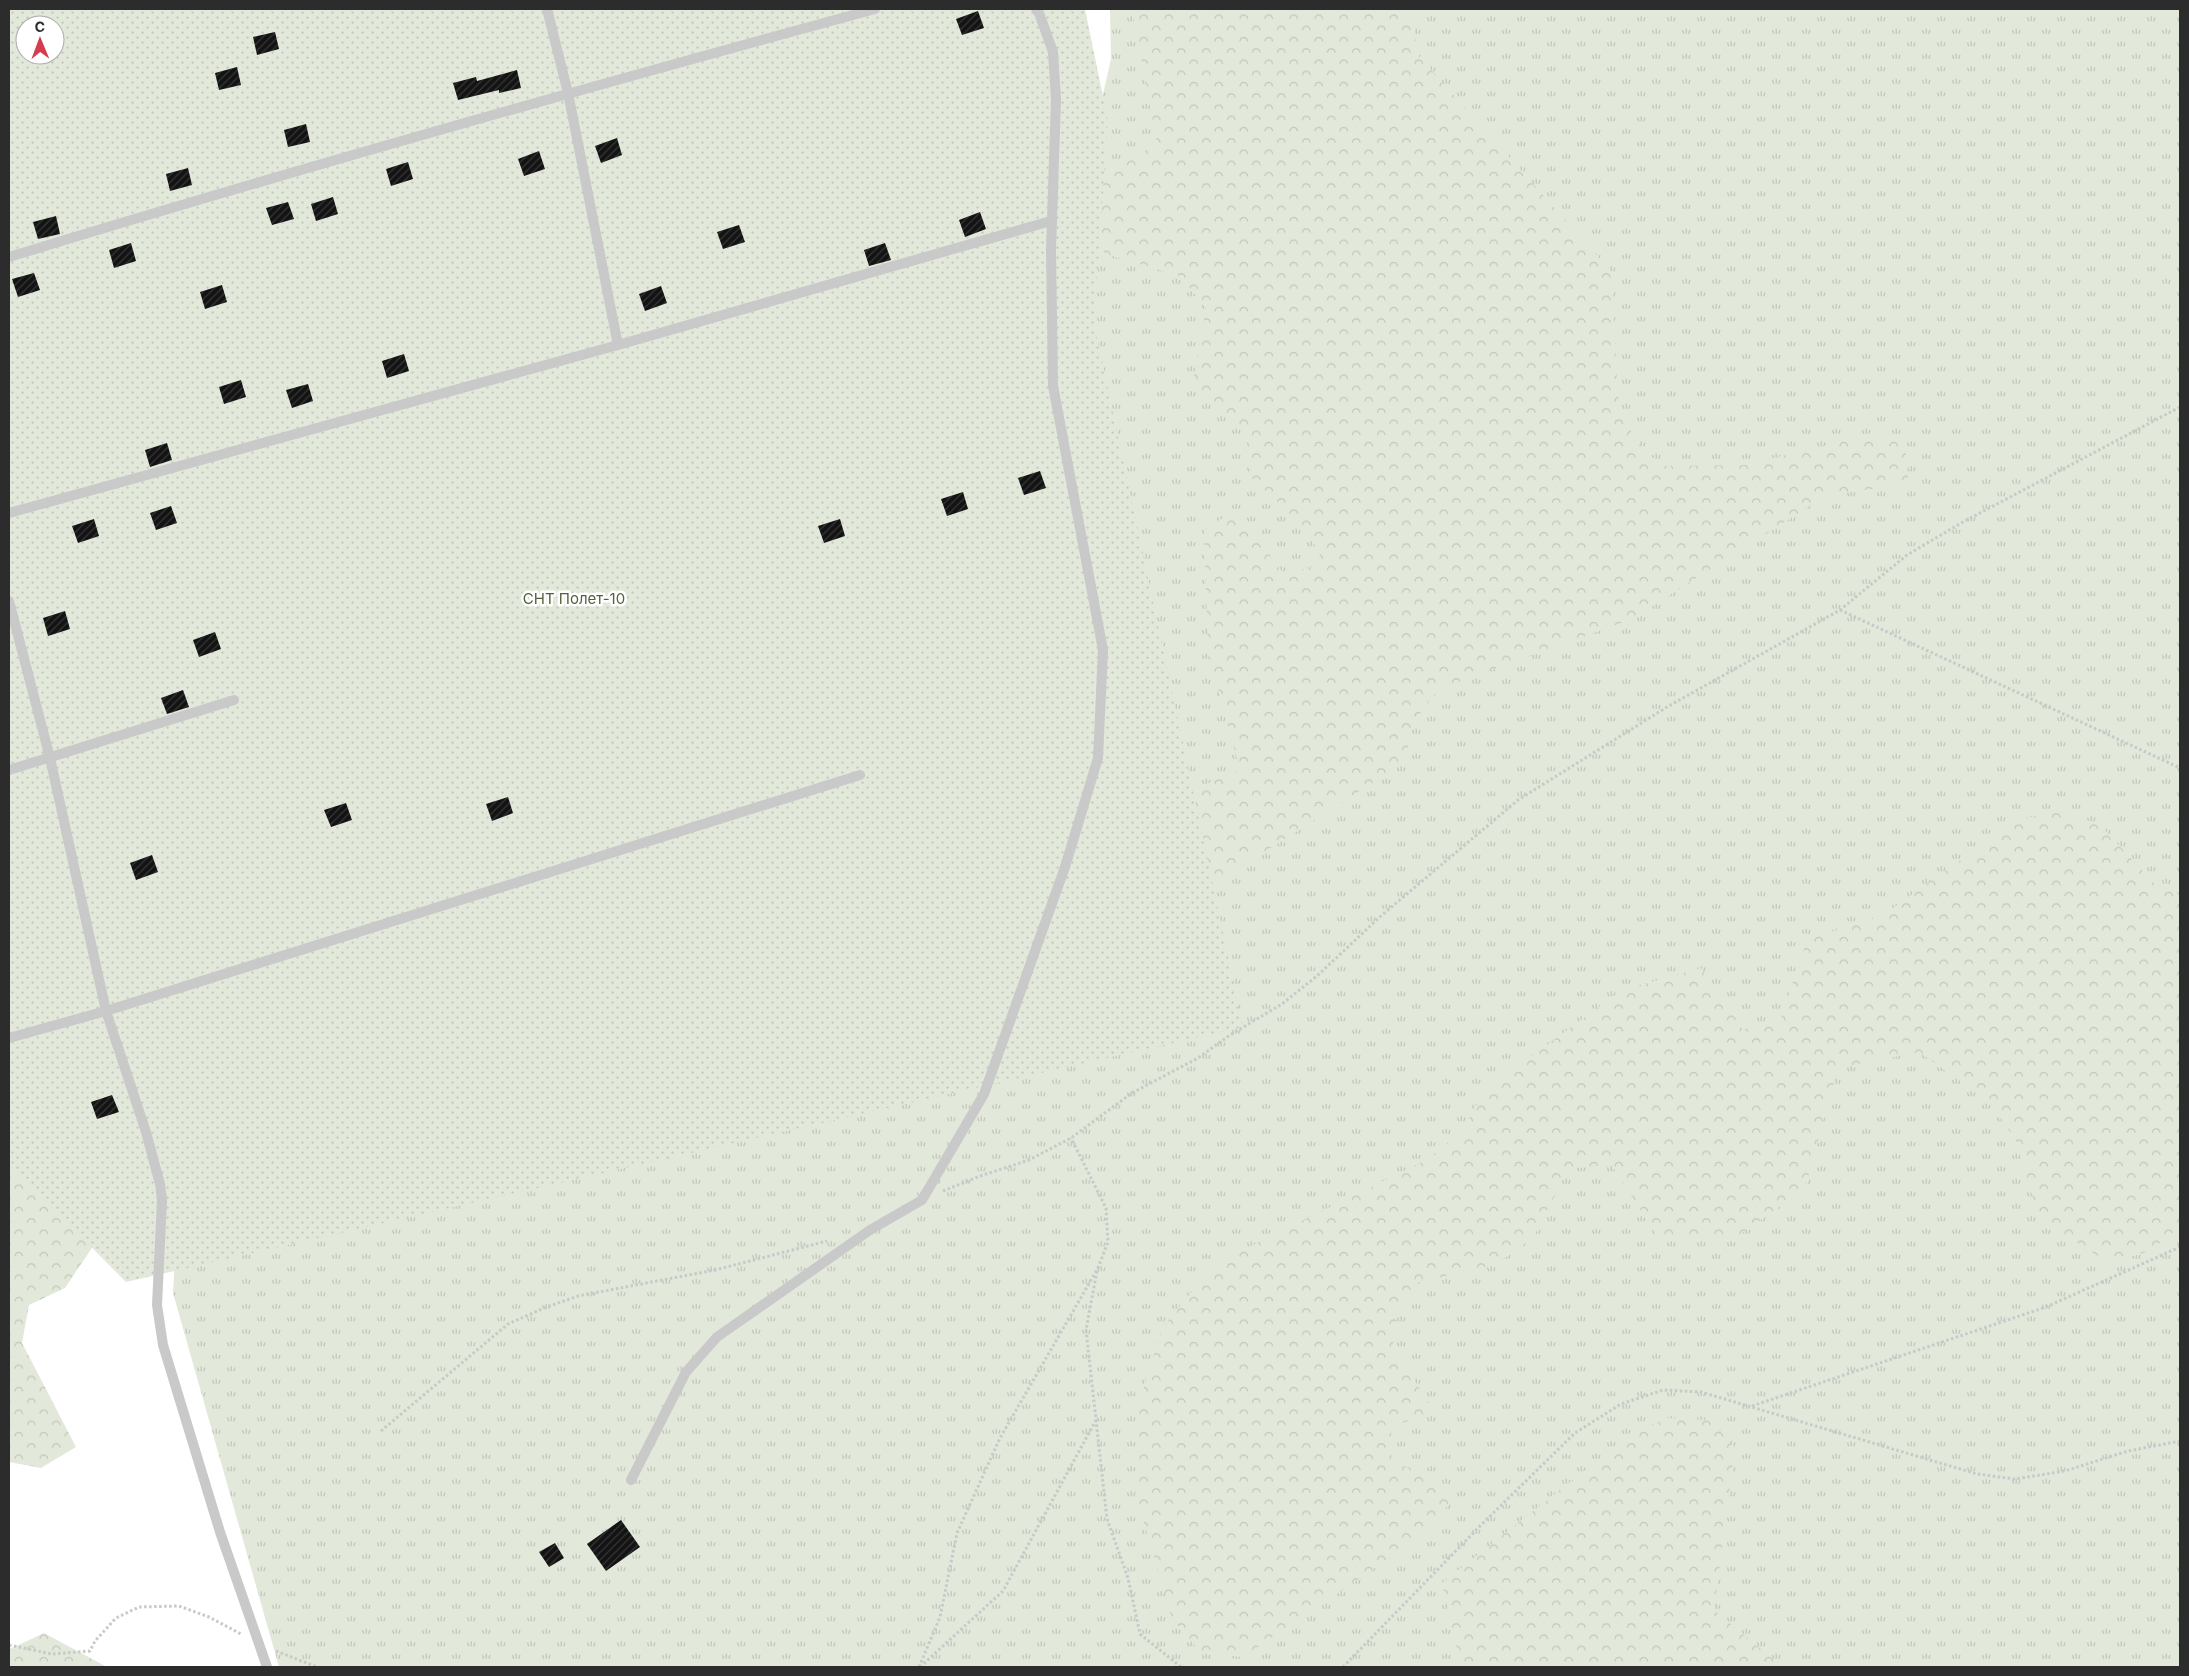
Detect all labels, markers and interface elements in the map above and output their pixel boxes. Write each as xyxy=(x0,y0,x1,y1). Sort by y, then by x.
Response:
north arrow xyxy=(15,15,65,65)
text: С xyxy=(34,18,45,35)
park label: СНТ Полет-10 xyxy=(523,589,625,608)

